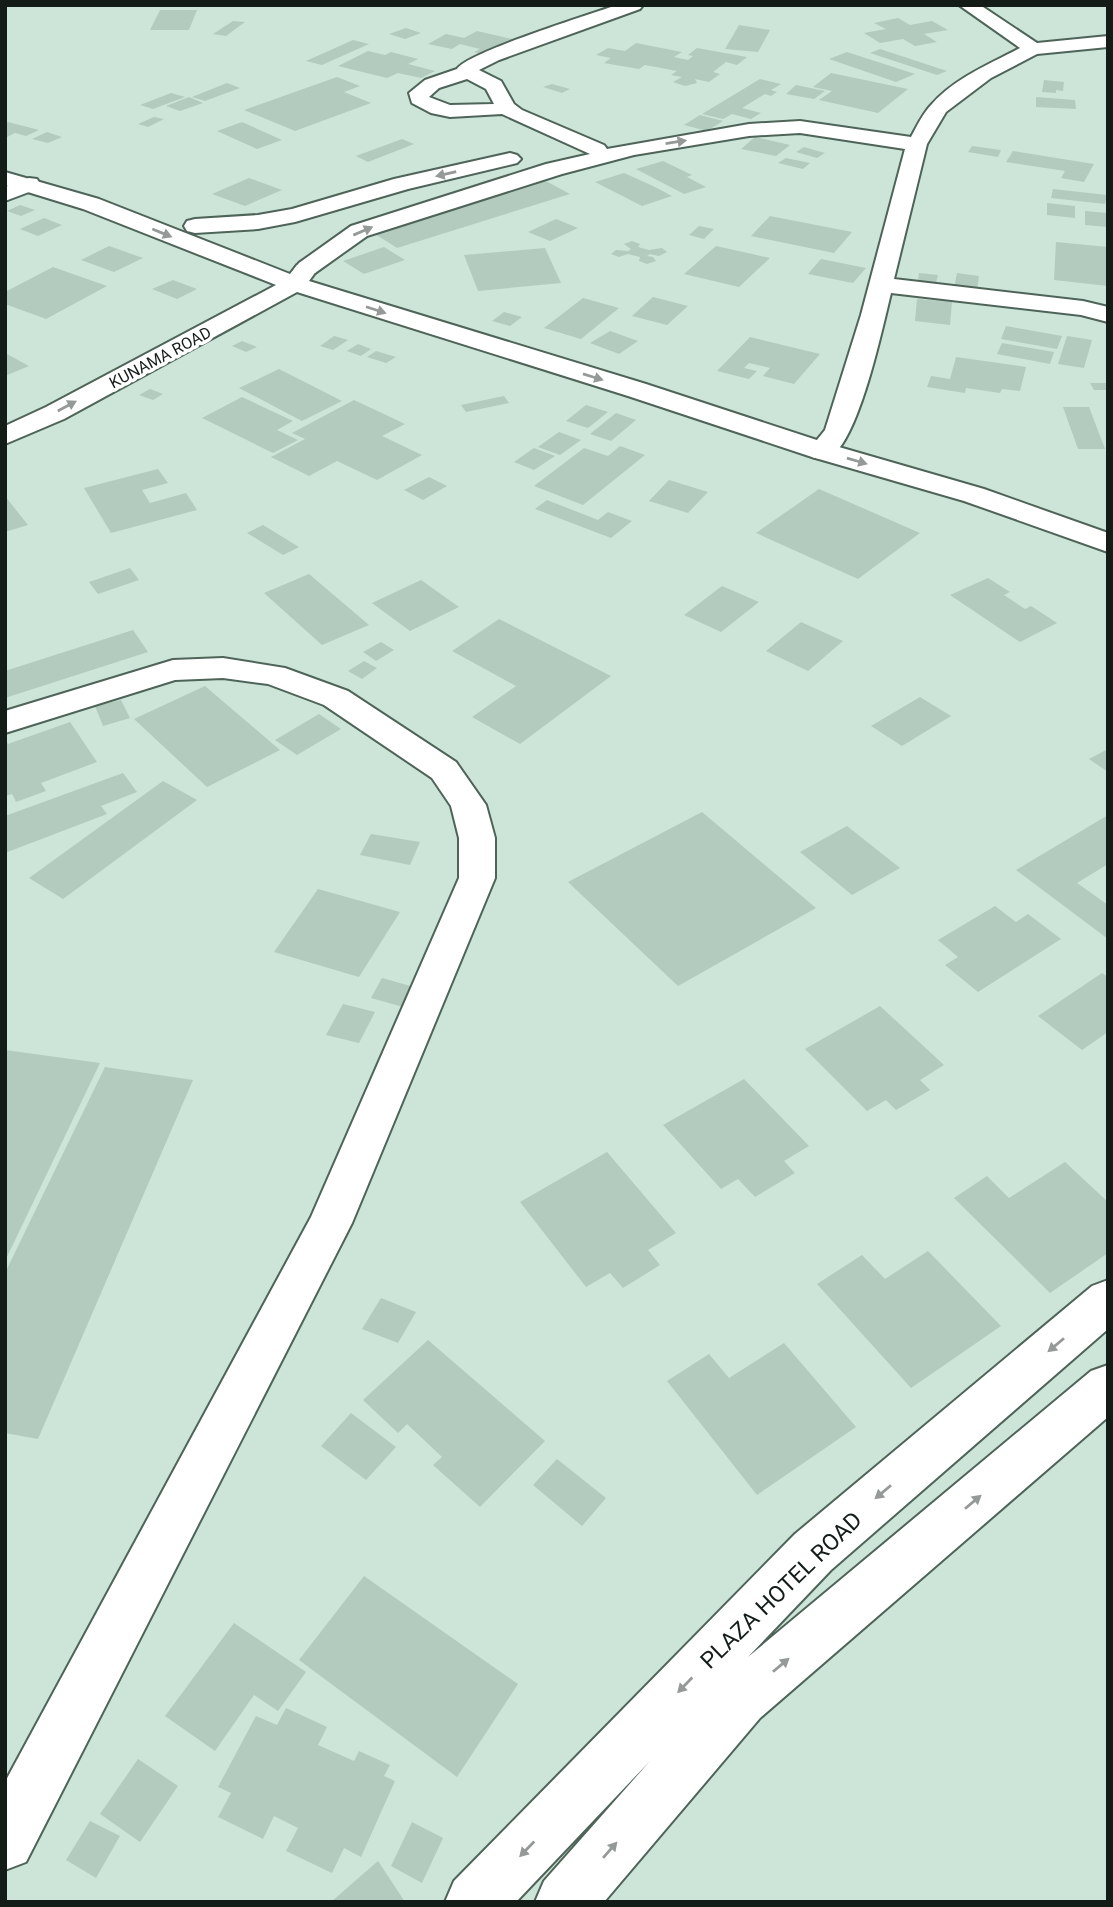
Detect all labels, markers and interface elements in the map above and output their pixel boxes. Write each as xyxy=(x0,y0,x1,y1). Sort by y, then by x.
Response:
one-way arrow xyxy=(665,136,687,147)
one-way arrow xyxy=(435,169,457,180)
one-way arrow xyxy=(353,225,373,237)
one-way arrow xyxy=(152,227,173,238)
one-way arrow xyxy=(366,305,387,316)
street label: KUNAMA ROAD xyxy=(106,323,214,392)
one-way arrow xyxy=(583,372,604,383)
one-way arrow xyxy=(57,401,77,412)
one-way arrow xyxy=(846,457,867,467)
one-way arrow xyxy=(1047,1337,1065,1352)
one-way arrow xyxy=(874,1484,892,1500)
one-way arrow xyxy=(964,1495,981,1510)
street label: PLAZA HOTEL ROAD xyxy=(695,1507,867,1674)
one-way arrow xyxy=(772,1658,789,1673)
one-way arrow xyxy=(677,1676,693,1693)
one-way arrow xyxy=(518,1840,535,1857)
one-way arrow xyxy=(602,1841,618,1859)

